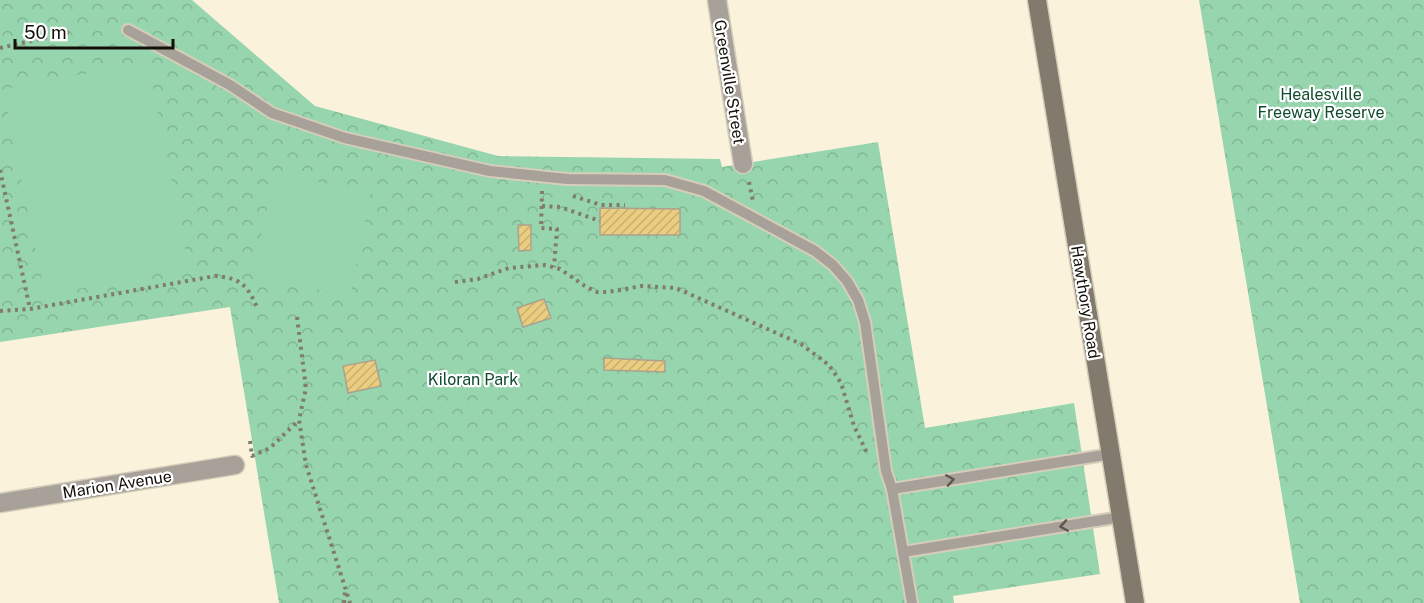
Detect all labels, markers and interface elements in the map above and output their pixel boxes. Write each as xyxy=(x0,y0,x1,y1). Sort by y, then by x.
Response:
scale bar xyxy=(15,12,172,50)
street label: Greenville Street xyxy=(710,19,749,146)
text: 50 m xyxy=(24,22,67,43)
park label: Healesville Freeway Reserve xyxy=(1257,85,1385,122)
street label: Hawthory Road xyxy=(1067,244,1104,360)
park label: Kiloran Park xyxy=(428,370,518,389)
street label: Marion Avenue xyxy=(61,466,173,503)
one-way arrow xyxy=(945,474,955,487)
one-way arrow xyxy=(1059,520,1068,532)

